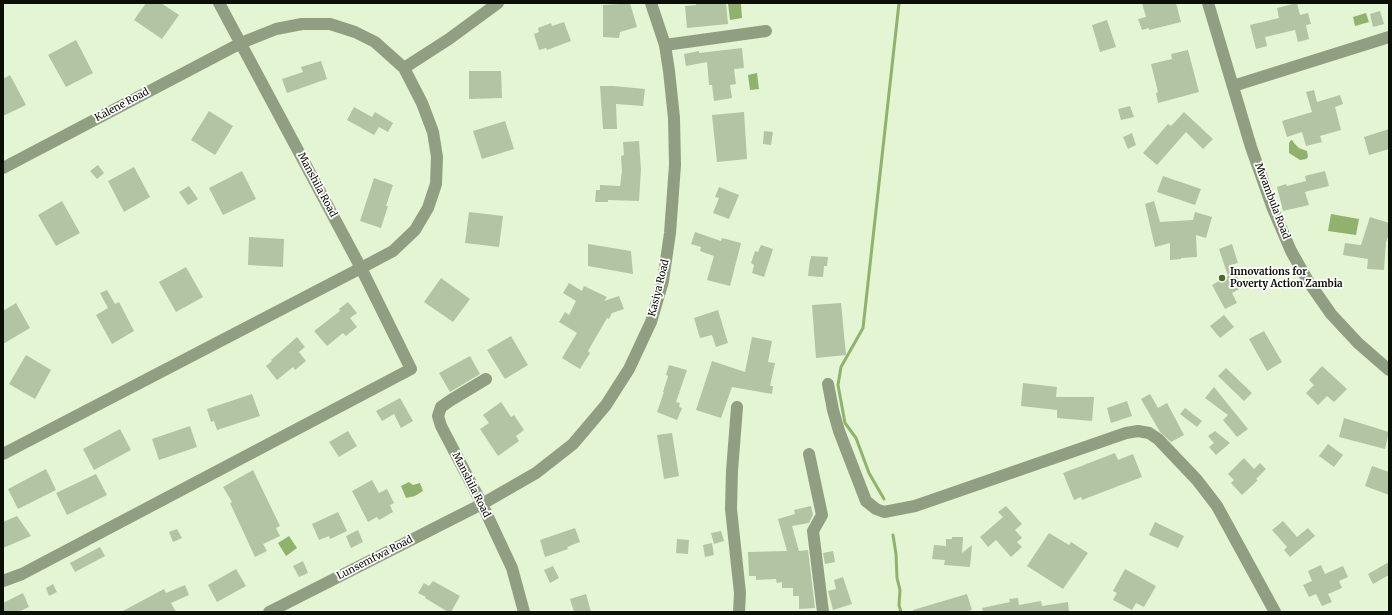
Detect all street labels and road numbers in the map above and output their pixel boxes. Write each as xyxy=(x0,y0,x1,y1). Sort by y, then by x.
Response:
street label: Kalene Road xyxy=(93,86,151,124)
street label: Manshila Road xyxy=(295,151,339,219)
street label: Mwambula Road xyxy=(1252,161,1292,241)
street label: Kasiya Road xyxy=(646,258,672,318)
street label: Manshila Road xyxy=(449,450,493,520)
street label: Lunsemfwa Road xyxy=(335,534,415,582)

